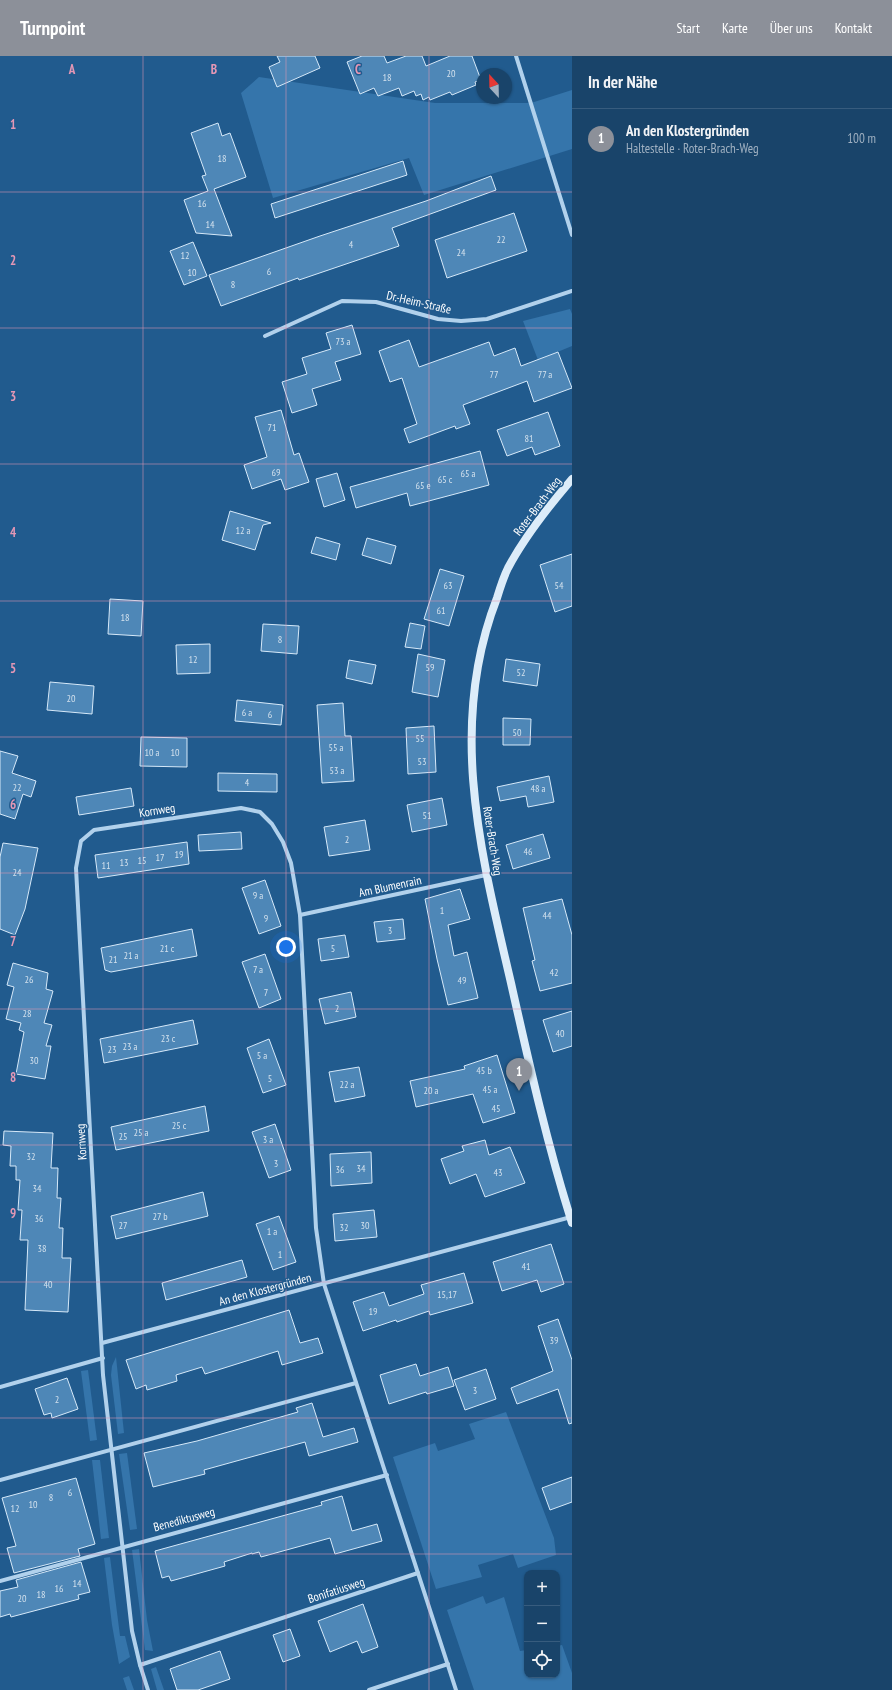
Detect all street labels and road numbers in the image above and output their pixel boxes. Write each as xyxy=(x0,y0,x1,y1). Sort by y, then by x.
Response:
street label: Dr.-Heim-Straße xyxy=(385,287,453,317)
street label: Roter-Brach-Weg xyxy=(510,474,564,538)
street label: Kornweg xyxy=(138,800,176,820)
street label: Roter-Brach-Weg xyxy=(480,805,506,877)
street label: Am Blumenrain xyxy=(357,872,423,900)
street label: Kornweg xyxy=(73,1124,89,1160)
street label: An den Klostergründen xyxy=(217,1269,313,1309)
street label: Benediktusweg xyxy=(152,1504,216,1534)
street label: Bonifatiusweg xyxy=(306,1574,366,1606)

